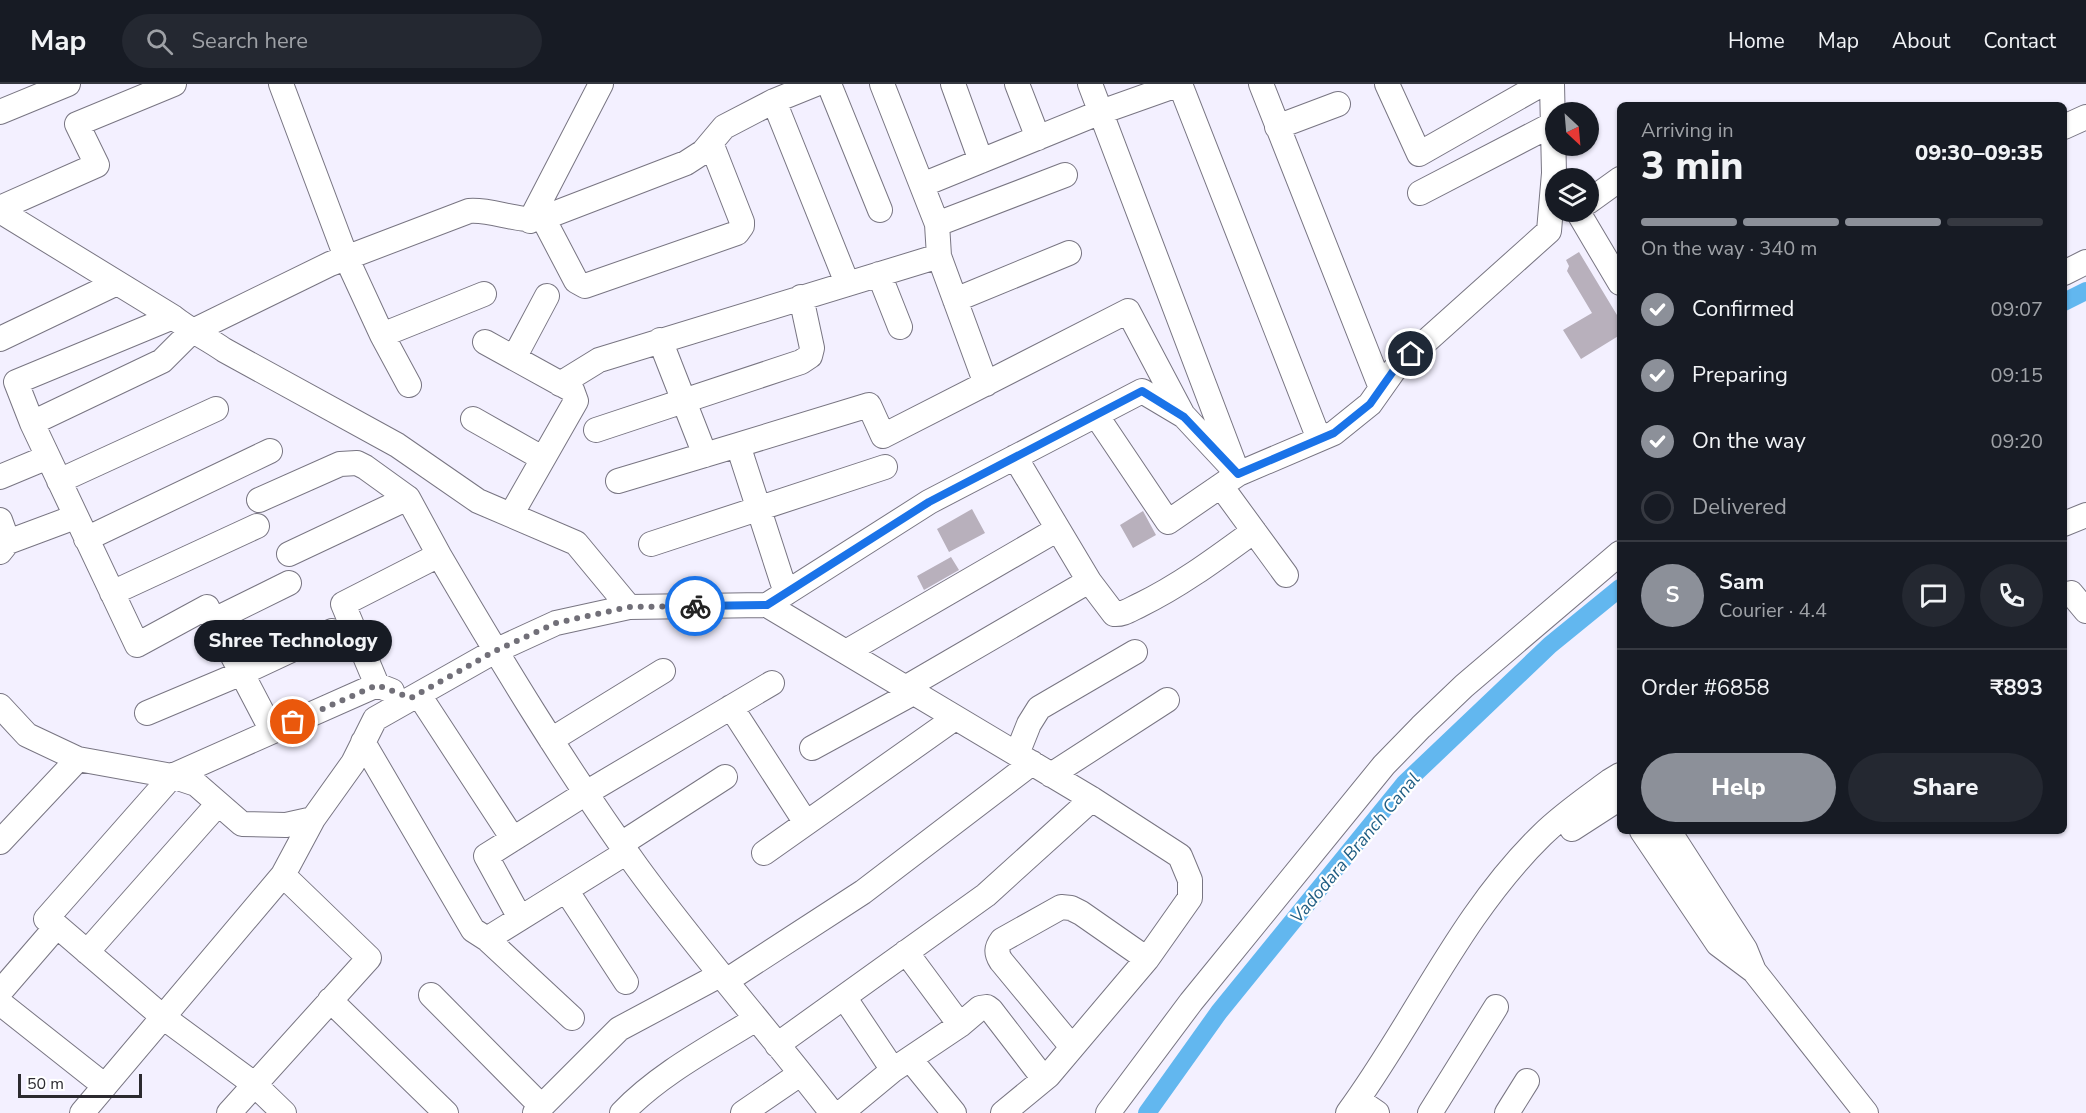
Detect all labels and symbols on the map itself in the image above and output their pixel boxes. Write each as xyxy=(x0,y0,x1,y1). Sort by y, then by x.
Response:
north arrow xyxy=(1545,102,1599,156)
pin xyxy=(1385,328,1436,379)
courier xyxy=(665,576,725,636)
callout: Shree Technology xyxy=(194,620,392,662)
pin xyxy=(267,696,318,747)
water label: Vadodara Branch Canal xyxy=(1285,768,1425,928)
scale bar xyxy=(18,1071,142,1098)

